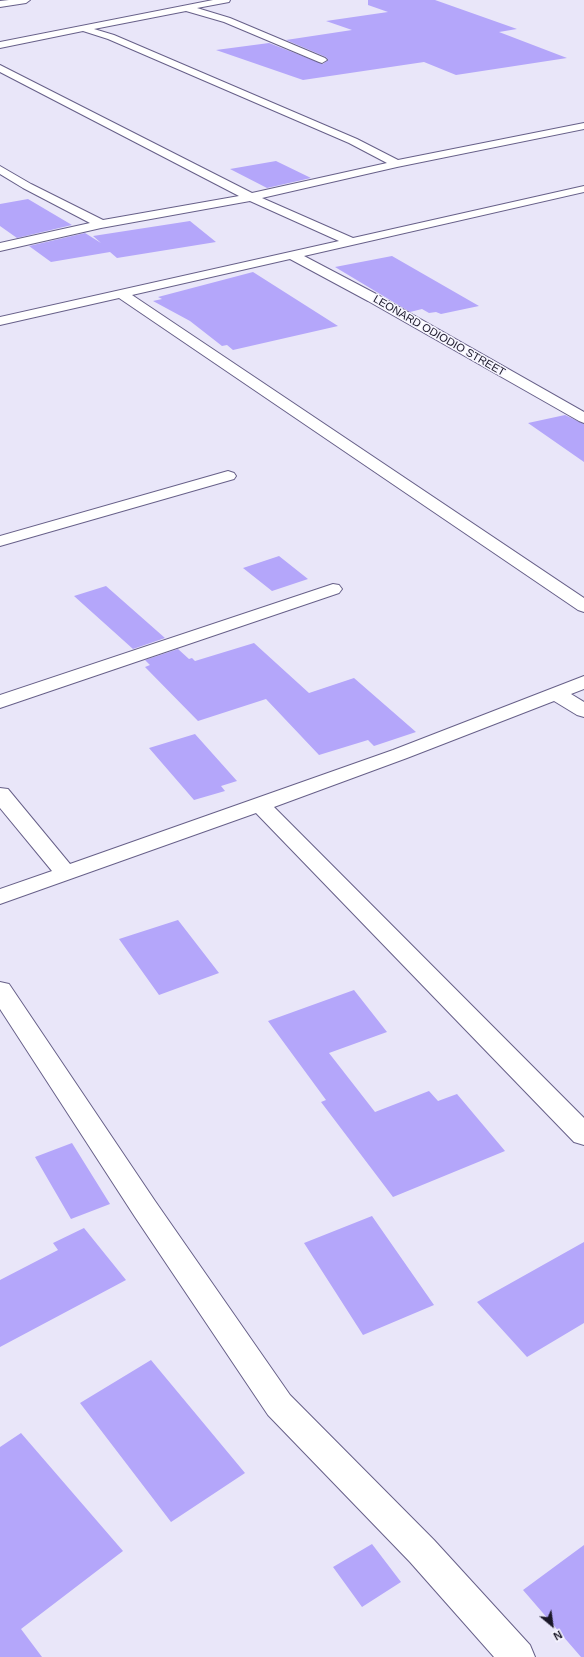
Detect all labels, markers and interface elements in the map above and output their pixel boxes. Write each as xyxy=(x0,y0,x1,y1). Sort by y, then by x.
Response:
street label: LEONARD ODIODIO STREET xyxy=(371,293,507,379)
north arrow xyxy=(532,1605,572,1645)
text: N xyxy=(551,1628,564,1643)

